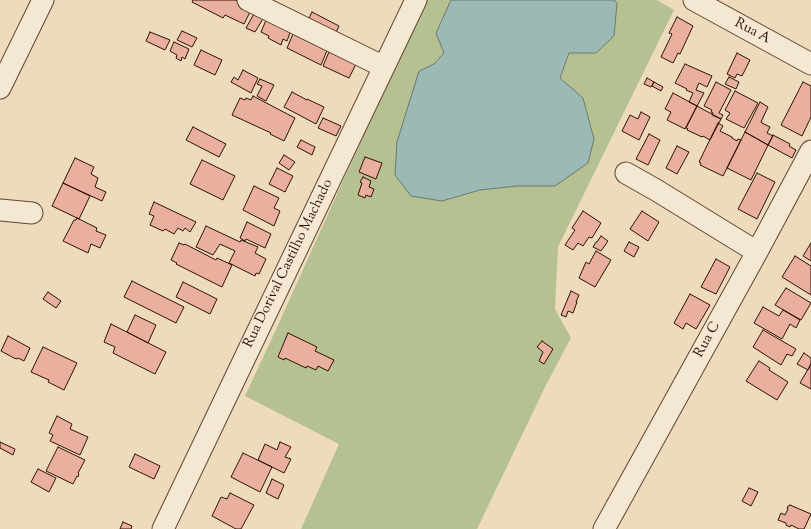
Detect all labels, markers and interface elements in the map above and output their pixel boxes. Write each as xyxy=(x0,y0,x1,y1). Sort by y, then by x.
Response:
street label: Rua A xyxy=(731,16,773,48)
street label: Rua Dorival Castilho Machado xyxy=(241,177,337,351)
street label: Rua C xyxy=(691,319,725,361)

